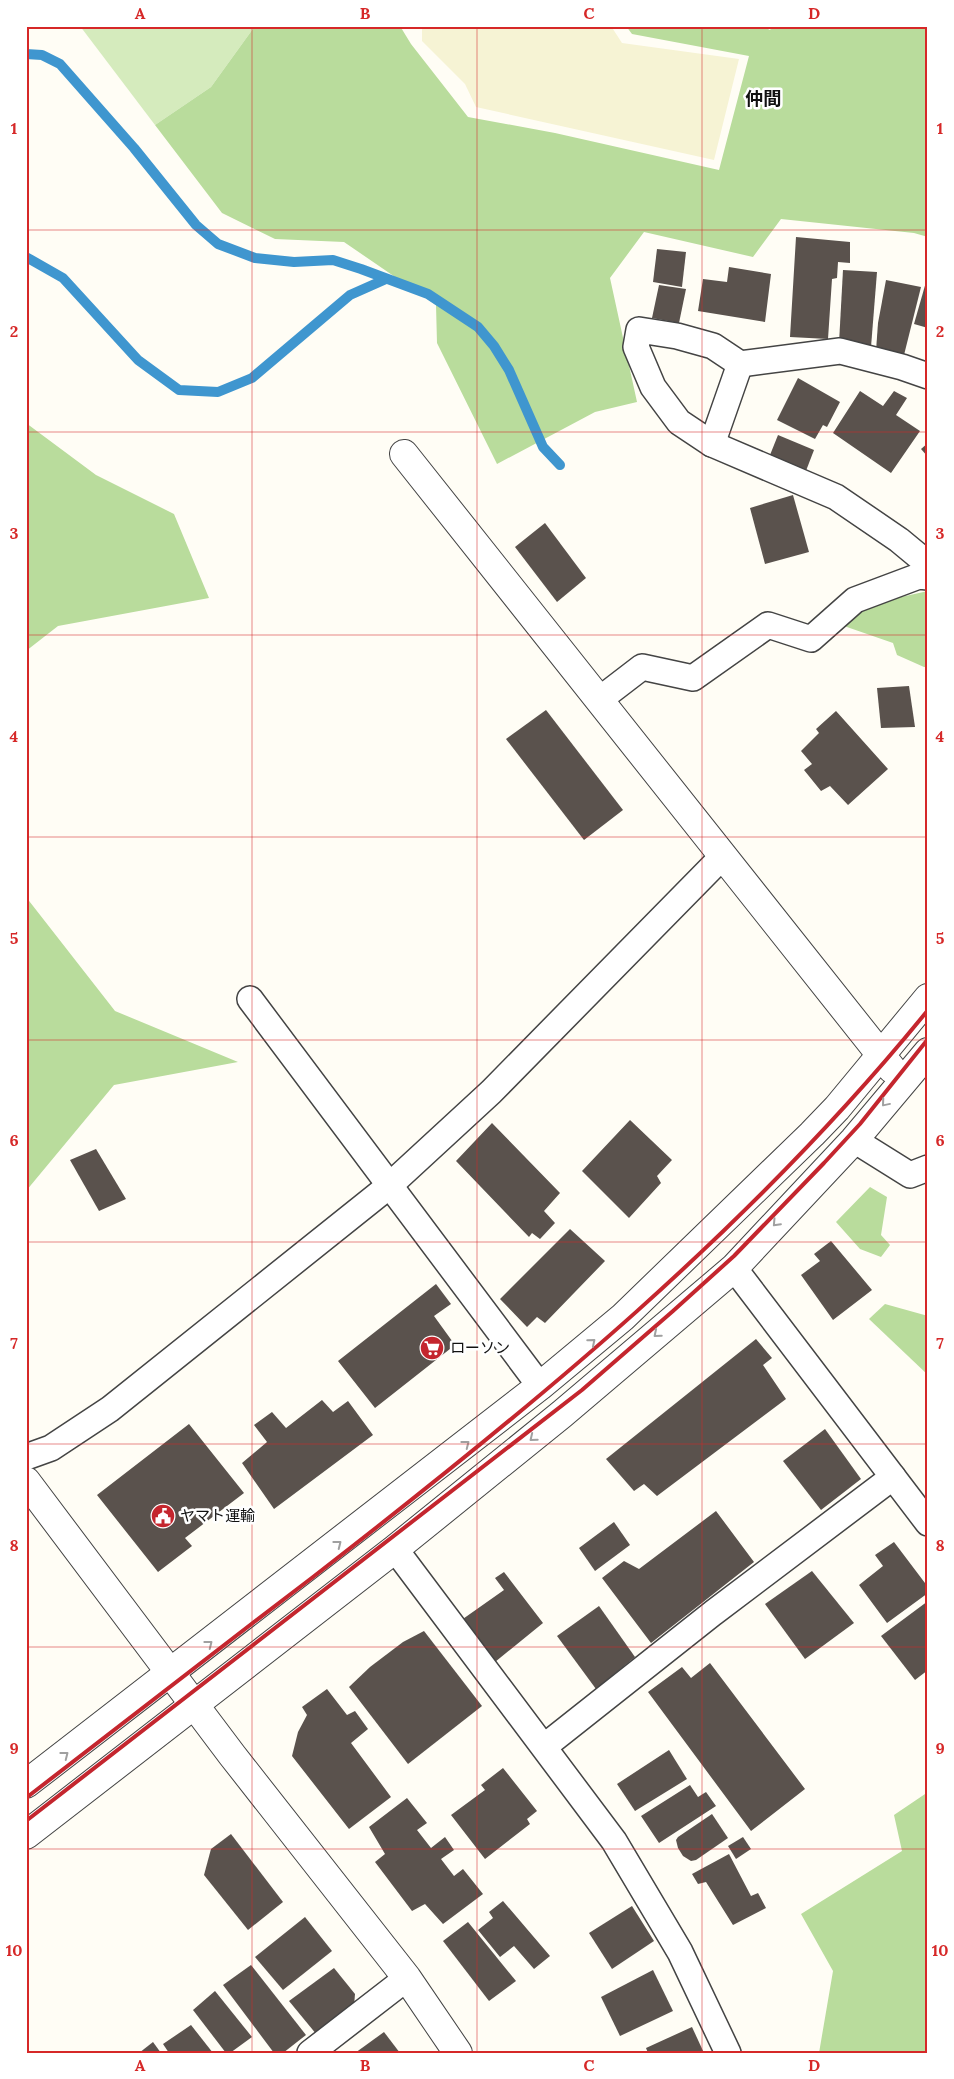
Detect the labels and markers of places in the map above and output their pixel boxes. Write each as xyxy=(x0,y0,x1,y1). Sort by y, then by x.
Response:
supermarket icon: ローソン xyxy=(419,1335,445,1361)
place label: ローソン xyxy=(450,1338,510,1357)
public building icon: ヤマト運輸 xyxy=(150,1503,176,1529)
place label: ヤマト運輸 xyxy=(180,1506,255,1525)

